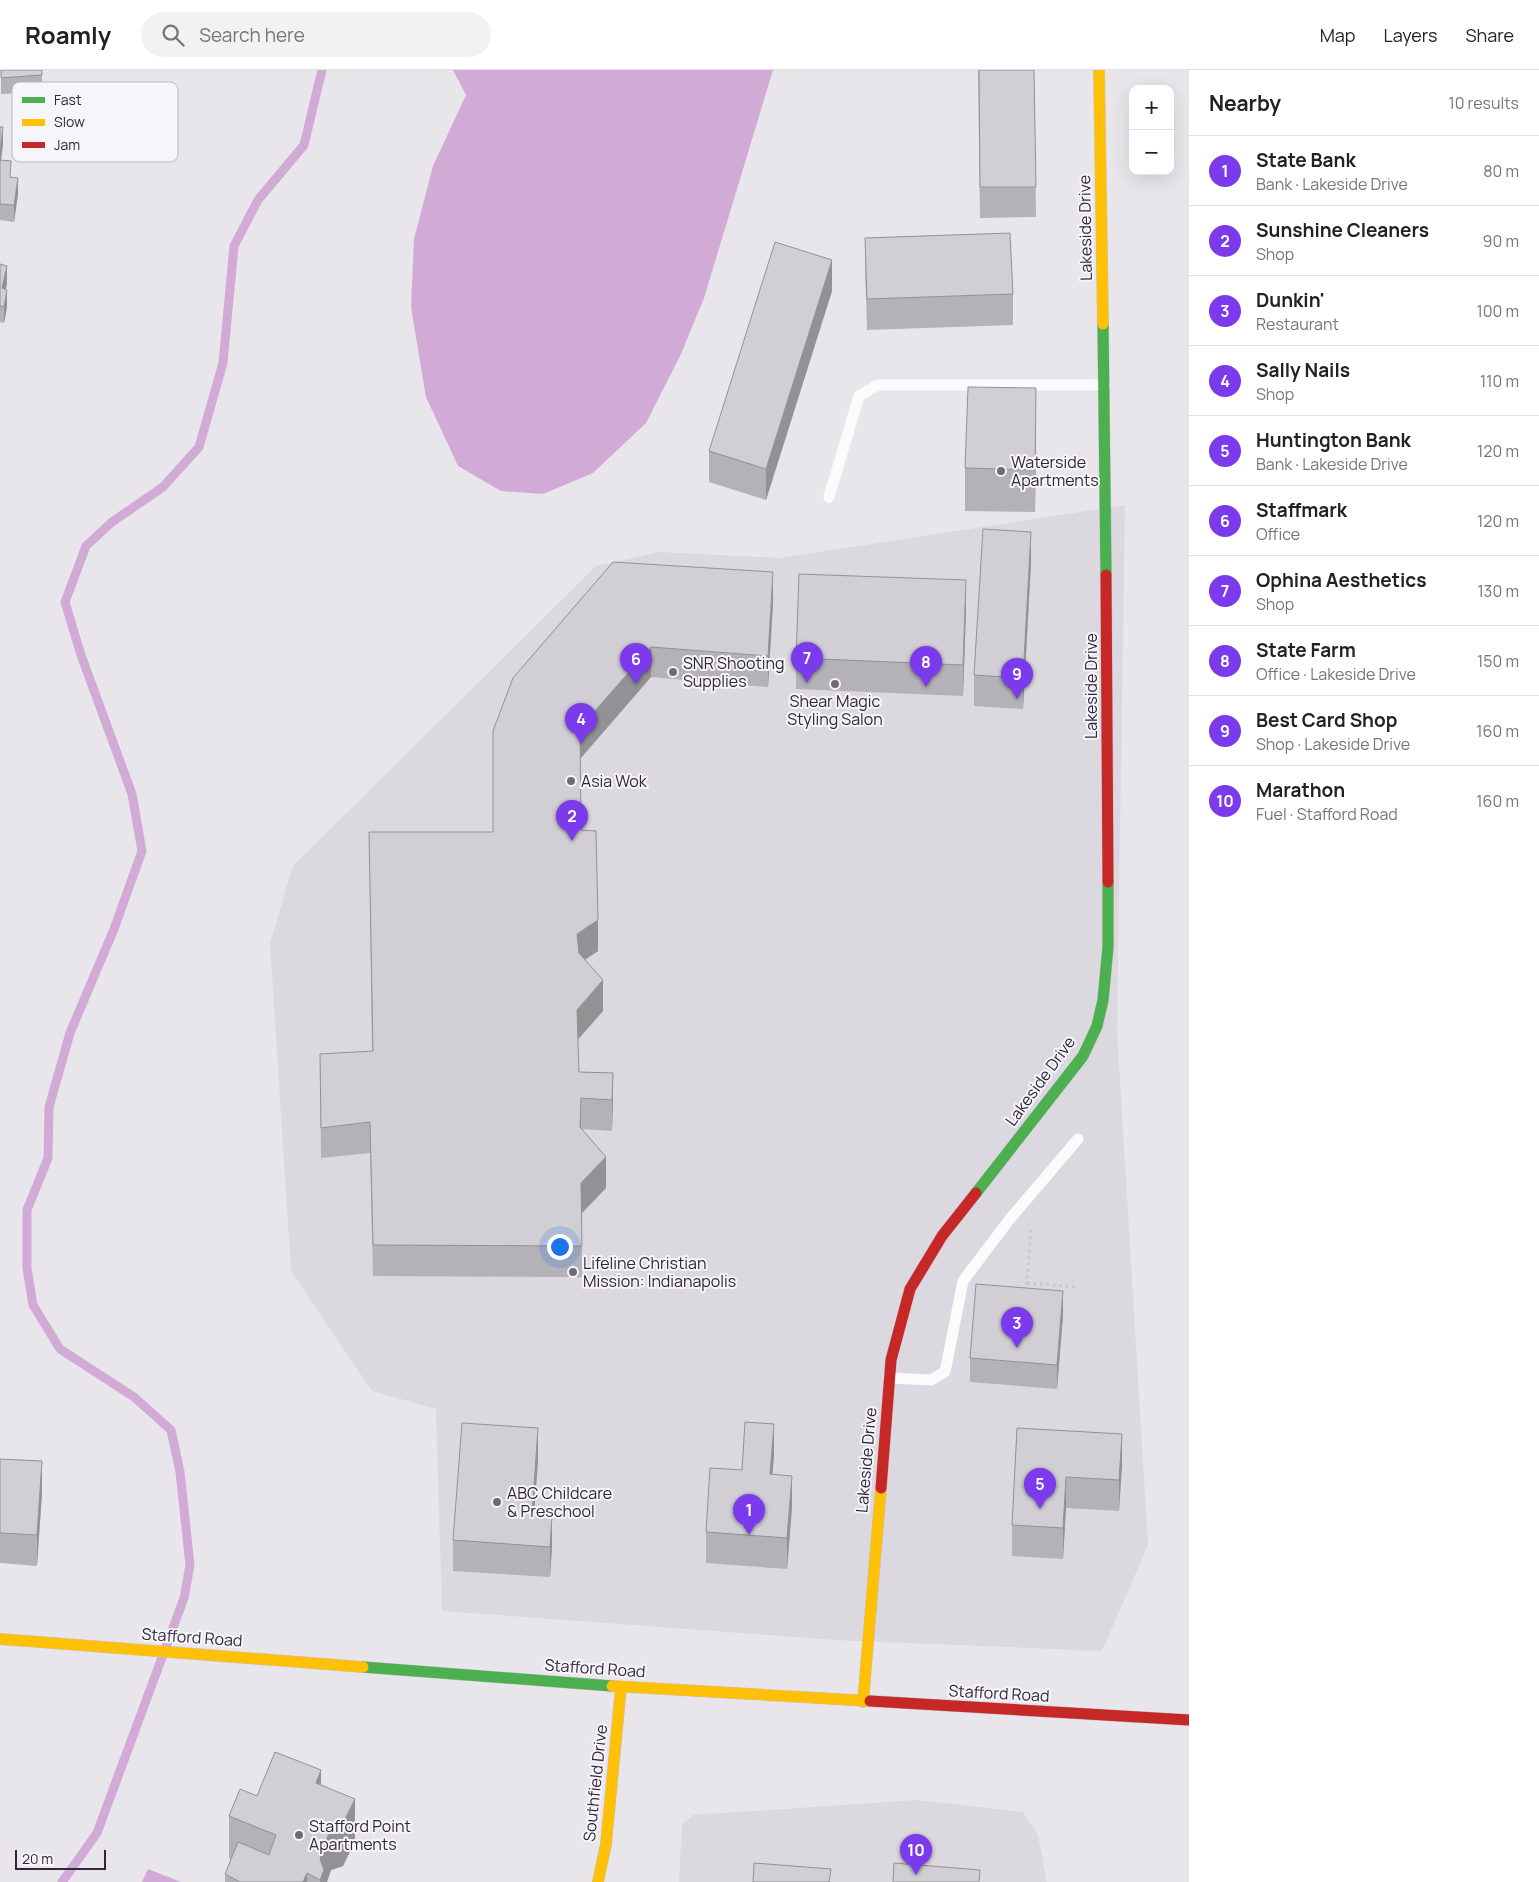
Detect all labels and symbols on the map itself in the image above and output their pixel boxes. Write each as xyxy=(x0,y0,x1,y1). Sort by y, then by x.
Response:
legend xyxy=(12,82,178,162)
text: Fast xyxy=(54,90,82,109)
text: Slow xyxy=(54,112,85,131)
text: Jam xyxy=(54,135,80,154)
street label: Lakeside Drive xyxy=(1073,175,1097,281)
place label: Waterside Apartments xyxy=(1011,451,1099,491)
marker: Waterside Apartments xyxy=(995,465,1007,477)
street label: Lakeside Drive xyxy=(1080,633,1102,739)
pin: 7 xyxy=(791,642,823,683)
pin: 6 xyxy=(620,643,652,684)
pin: 8 xyxy=(910,646,942,687)
place label: SNR Shooting Supplies xyxy=(683,652,785,692)
pin: 9 xyxy=(1001,658,1033,699)
marker: SNR Shooting Supplies xyxy=(667,666,679,678)
marker: Shear Magic Styling Salon xyxy=(829,678,841,690)
place label: Shear Magic Styling Salon xyxy=(787,690,883,730)
pin: 4 xyxy=(565,703,597,744)
place label: Asia Wok xyxy=(581,770,648,792)
marker: Asia Wok xyxy=(565,775,577,787)
pin: 2 xyxy=(556,800,588,841)
street label: Lakeside Drive xyxy=(1000,1032,1080,1130)
your location xyxy=(547,1234,573,1260)
place label: Lifeline Christian Mission: Indianapolis xyxy=(583,1252,736,1292)
marker: Lifeline Christian Mission: Indianapolis xyxy=(567,1266,579,1278)
pin: 3 xyxy=(1001,1307,1033,1348)
street label: Lakeside Drive xyxy=(850,1406,882,1514)
pin: 5 xyxy=(1024,1468,1056,1509)
place label: ABC Childcare & Preschool xyxy=(507,1482,612,1522)
pin: 1 xyxy=(733,1494,765,1535)
marker: ABC Childcare & Preschool xyxy=(491,1496,503,1508)
street label: Stafford Road xyxy=(141,1622,243,1652)
street label: Stafford Road xyxy=(544,1653,646,1683)
street label: Stafford Road xyxy=(948,1679,1050,1707)
street label: Southfield Drive xyxy=(578,1723,612,1843)
place label: Stafford Point Apartments xyxy=(309,1815,411,1855)
marker: Stafford Point Apartments xyxy=(293,1829,305,1841)
pin: 10 xyxy=(900,1834,932,1875)
scale bar xyxy=(15,1847,106,1870)

